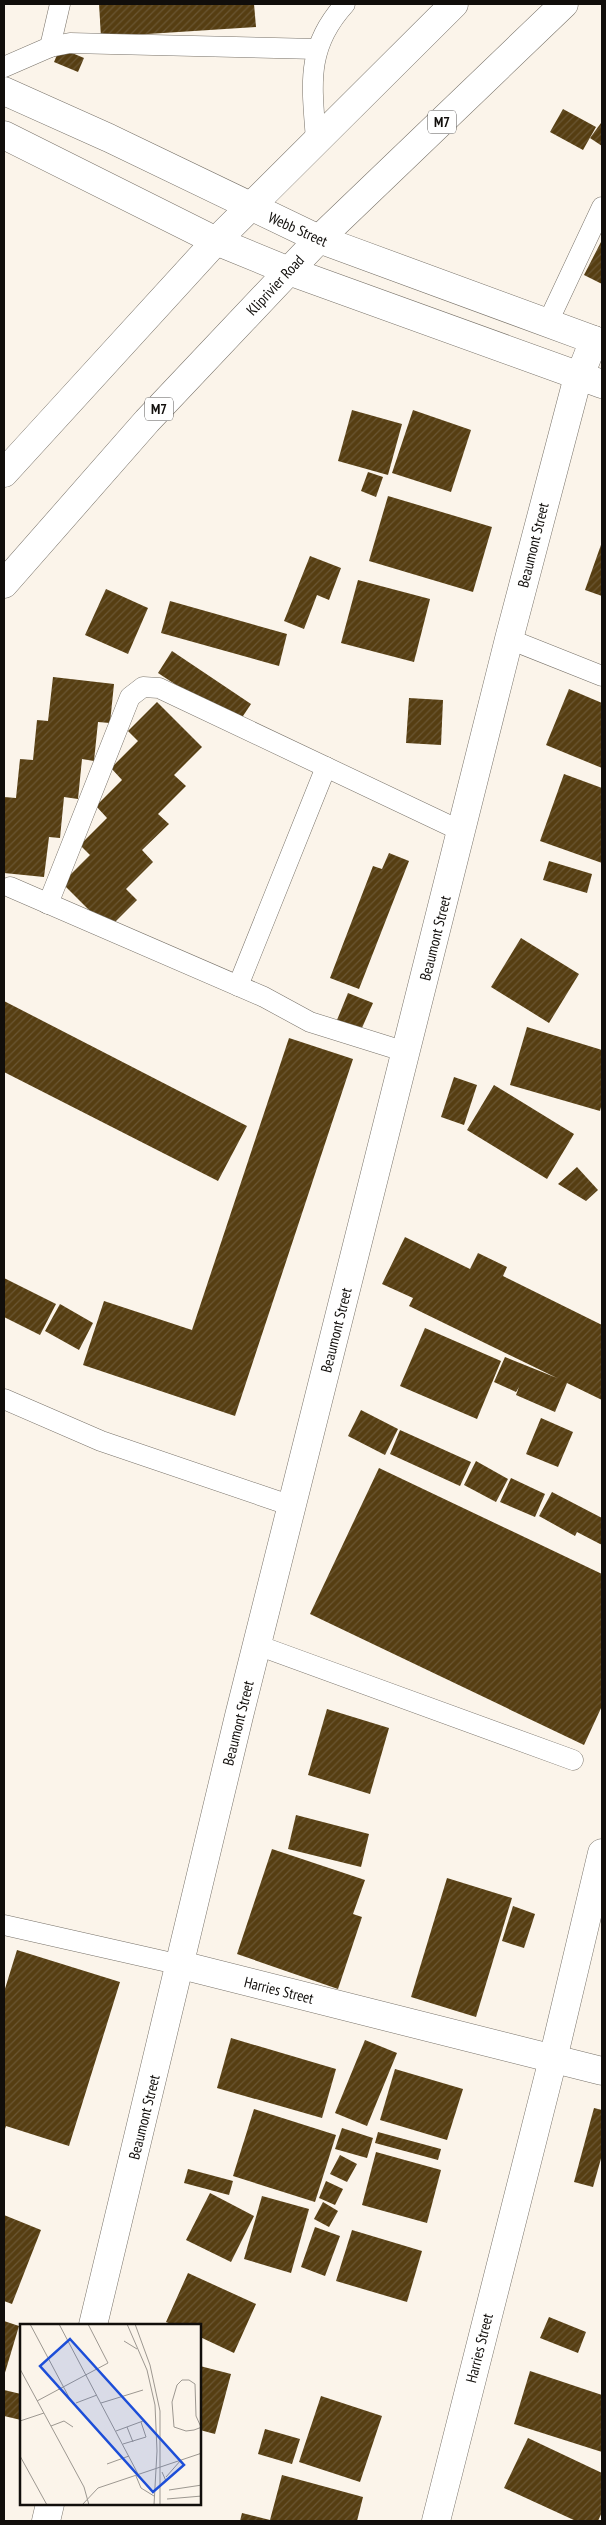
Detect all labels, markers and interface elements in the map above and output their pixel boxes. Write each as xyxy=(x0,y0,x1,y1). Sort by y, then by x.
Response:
road number: M7 xyxy=(428,110,456,134)
street label: Webb Street xyxy=(265,208,331,250)
street label: Kliprivier Road xyxy=(242,251,308,319)
road number: M7 xyxy=(145,398,173,420)
street label: Beaumont Street xyxy=(513,501,553,589)
street label: Beaumont Street xyxy=(415,894,455,982)
street label: Beaumont Street xyxy=(316,1286,356,1374)
street label: Beaumont Street xyxy=(218,1679,258,1767)
street label: Harries Street xyxy=(242,1972,316,2008)
street label: Beaumont Street xyxy=(124,2073,164,2161)
street label: Harries Street xyxy=(461,2311,497,2385)
inset map xyxy=(20,2324,201,2505)

